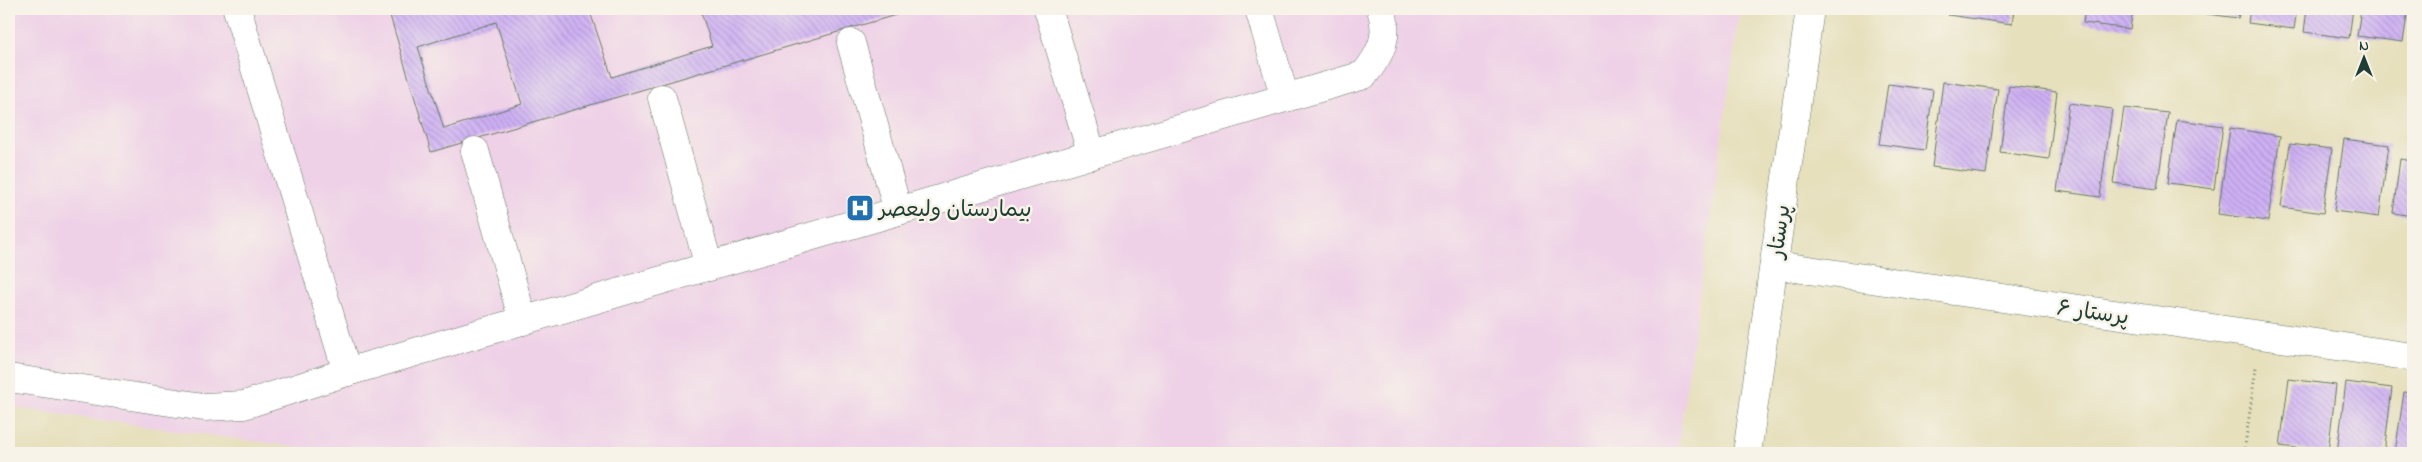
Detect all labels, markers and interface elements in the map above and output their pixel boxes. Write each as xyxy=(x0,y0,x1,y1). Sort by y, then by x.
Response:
north arrow xyxy=(2340,32,2390,82)
text: N xyxy=(2359,36,2369,57)
hospital icon: بیمارستان ولیعصر xyxy=(845,193,875,223)
place label: بیمارستان ولیعصر xyxy=(877,195,1032,227)
street label: پرستار xyxy=(1761,203,1801,262)
street label: پرستار ۶ xyxy=(2055,293,2131,335)

